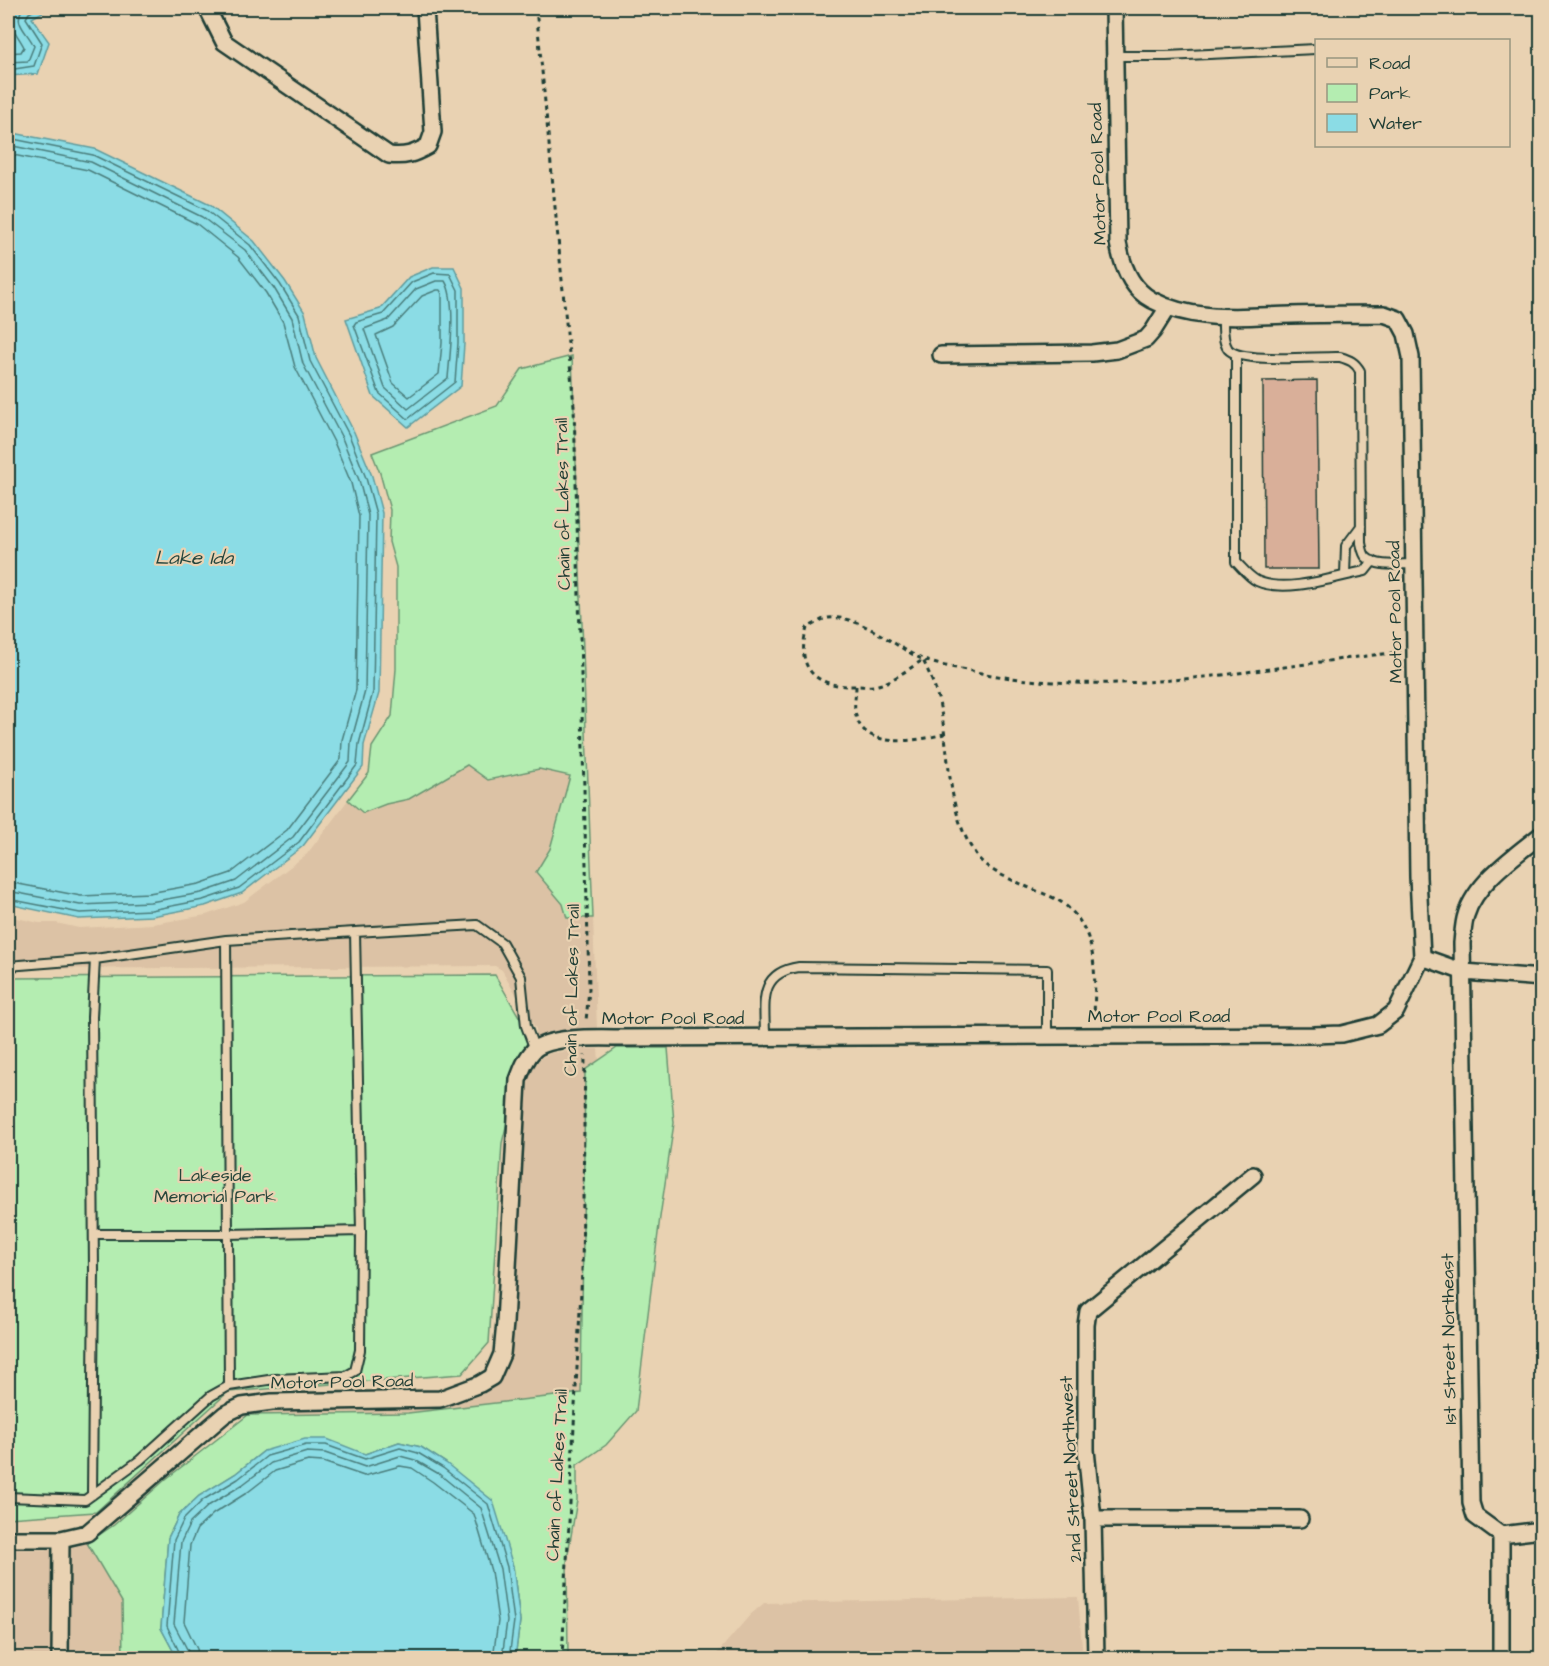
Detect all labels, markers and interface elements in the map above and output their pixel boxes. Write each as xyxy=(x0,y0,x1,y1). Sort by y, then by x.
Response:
legend xyxy=(1315,39,1510,147)
text: Road xyxy=(1369,51,1410,76)
text: Park xyxy=(1369,81,1411,106)
street label: Motor Pool Road xyxy=(1083,102,1113,246)
text: Water xyxy=(1369,111,1422,136)
street label: Chain of Lakes Trail xyxy=(549,417,577,590)
street label: Motor Pool Road xyxy=(1381,540,1409,684)
water label: Lake Ida xyxy=(155,544,234,572)
street label: Chain of Lakes Trail xyxy=(558,903,586,1076)
street label: Motor Pool Road xyxy=(1088,1004,1230,1029)
street label: Motor Pool Road xyxy=(602,1006,744,1031)
park label: Lakeside Memorial Park xyxy=(154,1163,276,1209)
street label: 1st Street Northeast xyxy=(1435,1252,1463,1425)
street label: Motor Pool Road xyxy=(270,1368,414,1396)
street label: 2nd Street Northwest xyxy=(1054,1374,1088,1563)
street label: Chain of Lakes Trail xyxy=(540,1388,574,1562)

